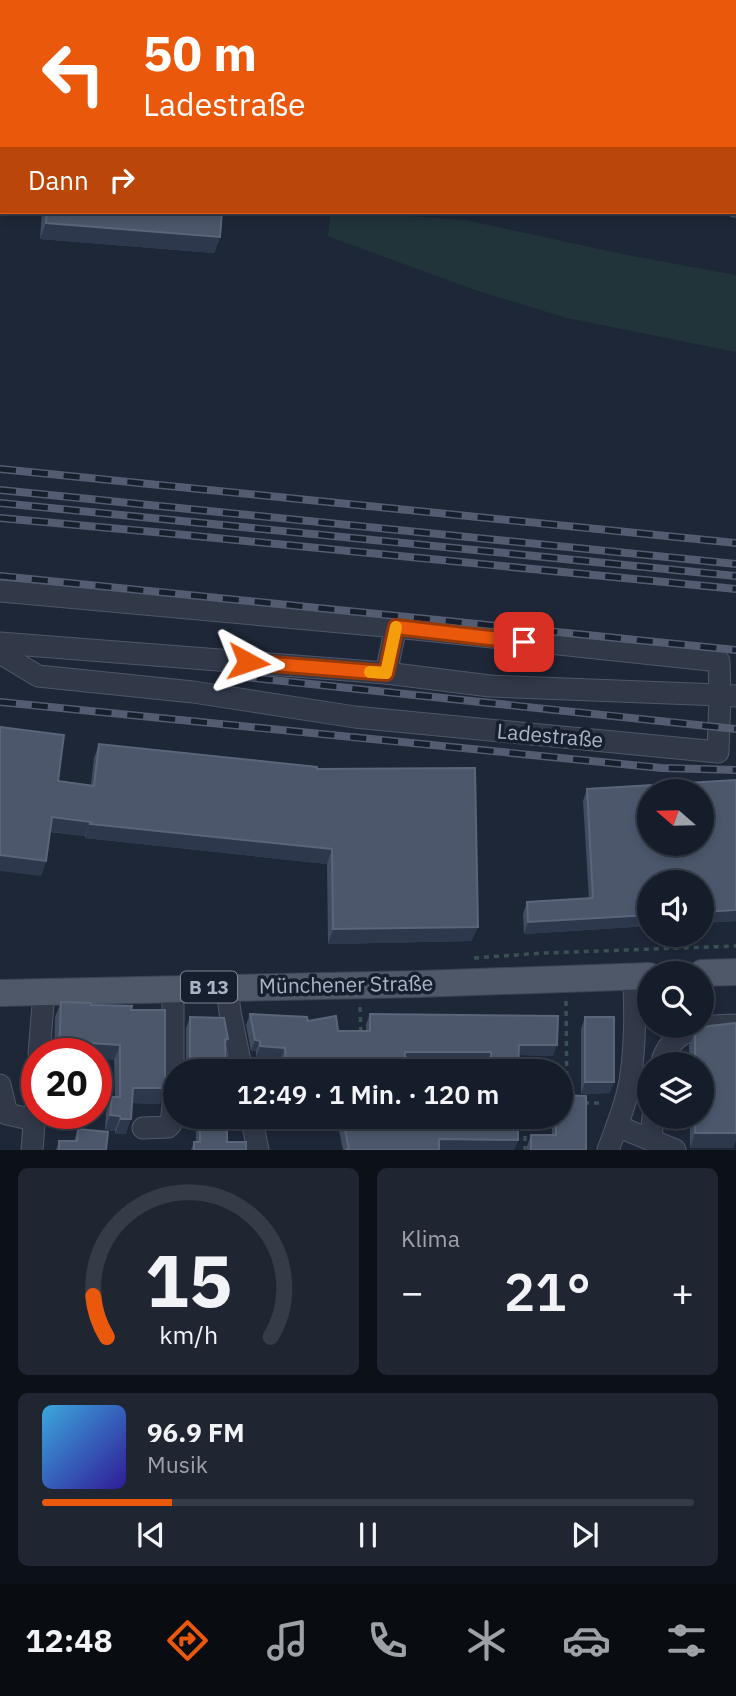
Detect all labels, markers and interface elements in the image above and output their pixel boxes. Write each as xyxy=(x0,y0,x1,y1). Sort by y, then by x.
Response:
text: 50 m xyxy=(143,21,257,84)
icon: left xyxy=(28,28,119,119)
text: Ladestraße xyxy=(143,83,306,125)
icon: right xyxy=(103,161,141,199)
text: Dann xyxy=(28,163,89,197)
pin xyxy=(494,612,554,672)
icon: arrive xyxy=(505,623,543,661)
position arrow xyxy=(211,625,285,699)
street label: Ladestraße xyxy=(496,716,604,754)
north arrow xyxy=(637,779,714,856)
map controls xyxy=(637,779,714,1129)
button: sound xyxy=(637,870,714,947)
button: search xyxy=(637,961,714,1038)
street label: Münchener Straße xyxy=(259,968,433,1000)
road number: B 13 xyxy=(181,972,237,1002)
speed limit sign: 20 xyxy=(21,1038,112,1129)
button: layers xyxy=(637,1052,714,1129)
text: 12:49 · 1 Min. · 120 m xyxy=(237,1077,499,1111)
text: Klima xyxy=(401,1223,460,1253)
text: 15 xyxy=(145,1233,232,1328)
text: 21° xyxy=(504,1258,591,1325)
text: − xyxy=(401,1267,424,1316)
text: + xyxy=(671,1267,694,1316)
text: km/h xyxy=(159,1318,218,1351)
text: 96.9 FM xyxy=(147,1415,245,1449)
text: Musik xyxy=(147,1449,208,1479)
icon: previous xyxy=(132,1516,170,1554)
icon: pause xyxy=(349,1516,387,1554)
icon: next xyxy=(566,1516,604,1554)
icon: directions xyxy=(163,1616,212,1665)
icon: music xyxy=(263,1616,312,1665)
icon: phone xyxy=(363,1616,412,1665)
icon: climate xyxy=(462,1616,511,1665)
icon: car xyxy=(562,1616,611,1665)
icon: filters xyxy=(662,1616,711,1665)
text: 12:48 xyxy=(25,1619,113,1661)

